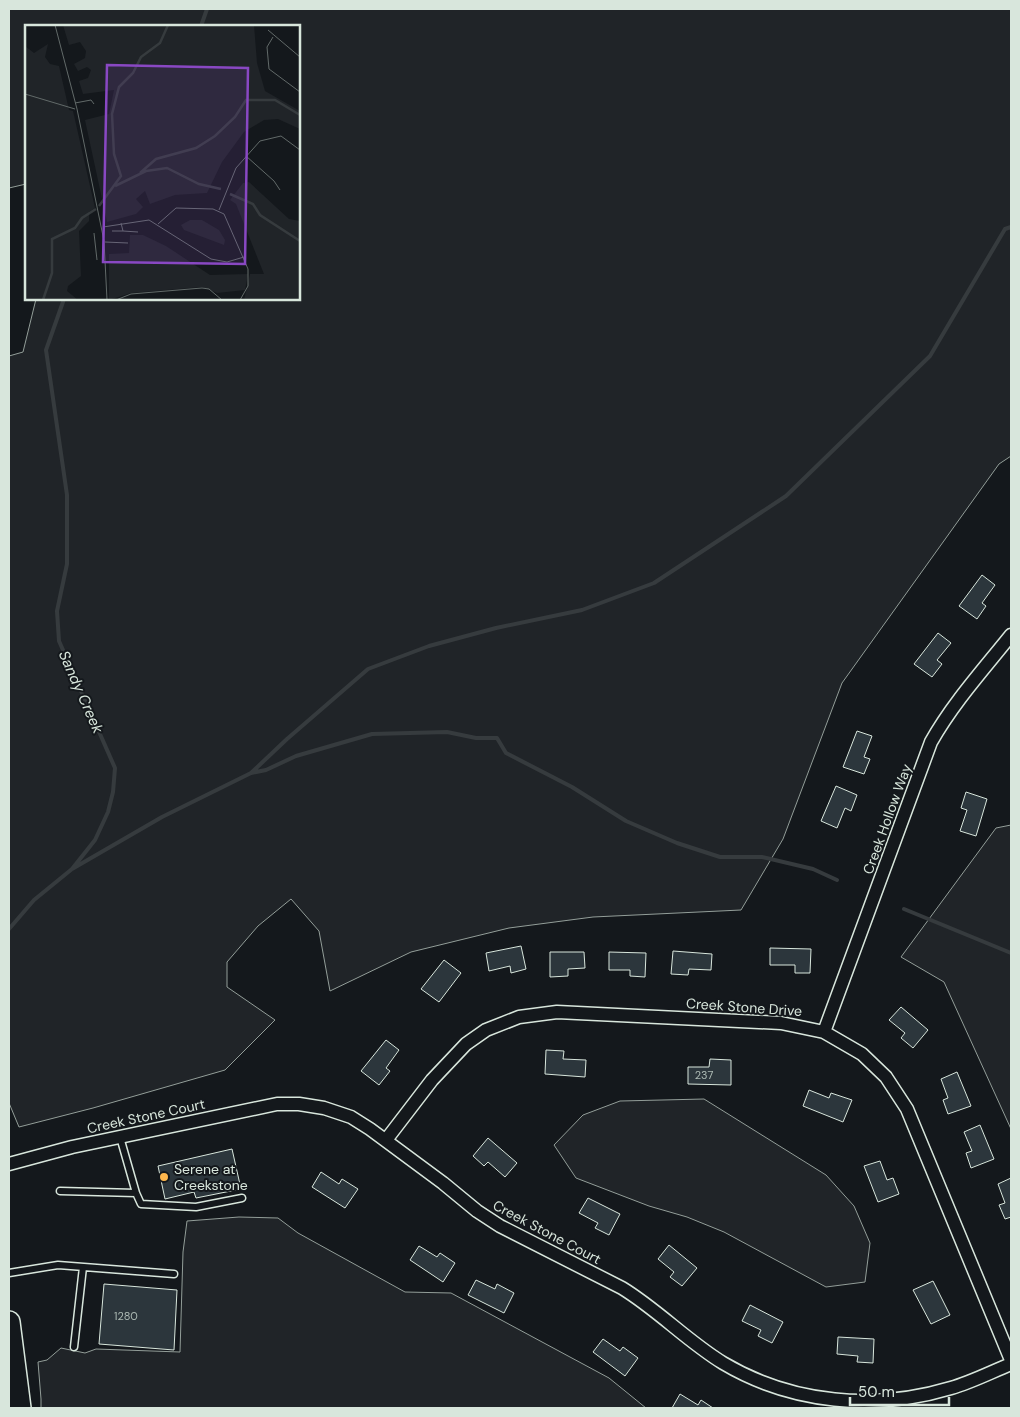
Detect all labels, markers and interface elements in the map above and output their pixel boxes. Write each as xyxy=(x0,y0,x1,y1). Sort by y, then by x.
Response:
inset map xyxy=(25,25,300,300)
water label: Sandy Creek xyxy=(54,648,108,737)
street label: Creek Hollow Way xyxy=(859,761,915,877)
street label: Creek Stone Drive xyxy=(685,994,803,1020)
house number: 237 xyxy=(695,1068,713,1082)
street label: Creek Stone Court xyxy=(85,1095,207,1137)
place label: Serene at Creekstone xyxy=(174,1160,248,1194)
marker: Serene at Creekstone xyxy=(158,1171,170,1183)
street label: Creek Stone Court xyxy=(490,1196,604,1268)
house number: 1280 xyxy=(114,1309,138,1323)
scale bar xyxy=(850,1374,949,1406)
text: 50 m xyxy=(858,1382,895,1402)

